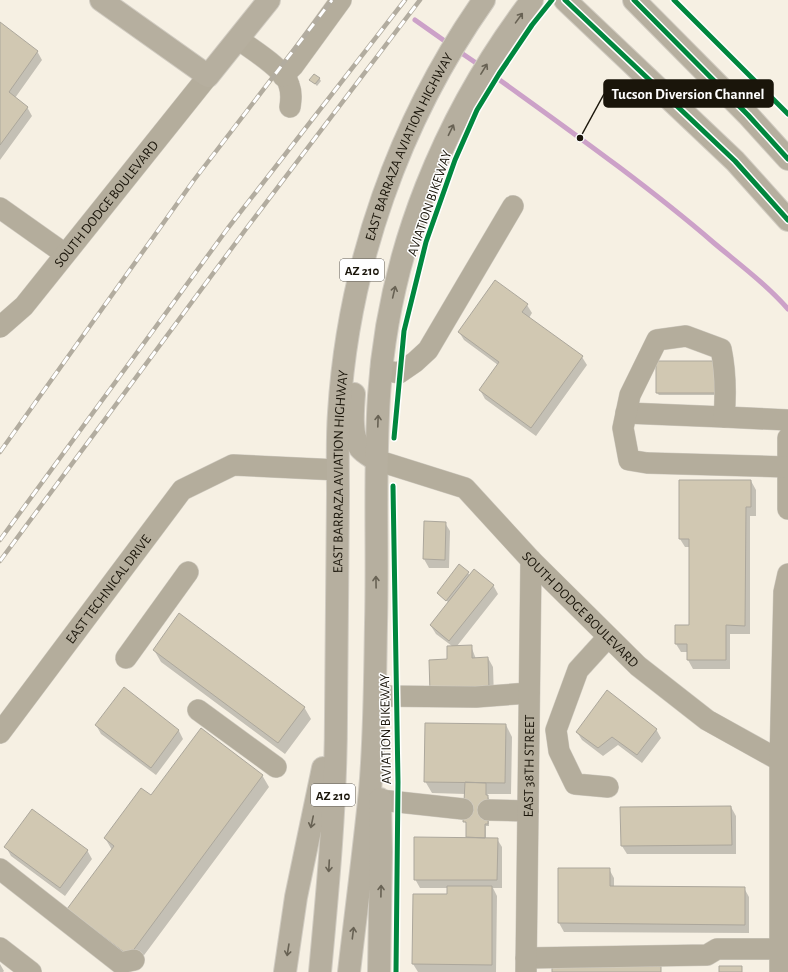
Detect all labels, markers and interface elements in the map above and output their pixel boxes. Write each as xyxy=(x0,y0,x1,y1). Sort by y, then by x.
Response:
one-way arrow xyxy=(515,12,523,23)
street label: EAST BARRAZA AVIATION HIGHWAY xyxy=(363,50,456,242)
one-way arrow xyxy=(481,63,489,75)
callout: Tucson Diversion Channel xyxy=(604,80,773,107)
text: Tucson Diversion Channel xyxy=(612,87,764,102)
one-way arrow xyxy=(448,125,455,137)
street label: SOUTH DODGE BOULEVARD xyxy=(52,138,161,270)
street label: AVIATION BIKEWAY xyxy=(405,148,455,258)
road number: AZ 210 xyxy=(340,259,384,281)
one-way arrow xyxy=(391,286,399,299)
street label: EAST BARRAZA AVIATION HIGHWAY xyxy=(331,369,351,573)
one-way arrow xyxy=(374,415,381,428)
street label: EAST TECHNICAL DRIVE xyxy=(63,532,154,647)
street label: SOUTH DODGE BOULEVARD xyxy=(519,549,641,670)
one-way arrow xyxy=(372,576,380,589)
street label: AVIATION BIKEWAY xyxy=(378,673,394,784)
street label: EAST 38TH STREET xyxy=(522,714,537,818)
road number: AZ 210 xyxy=(311,784,355,806)
one-way arrow xyxy=(308,816,316,829)
one-way arrow xyxy=(325,859,332,872)
one-way arrow xyxy=(377,885,385,898)
one-way arrow xyxy=(350,927,357,940)
one-way arrow xyxy=(284,943,292,956)

